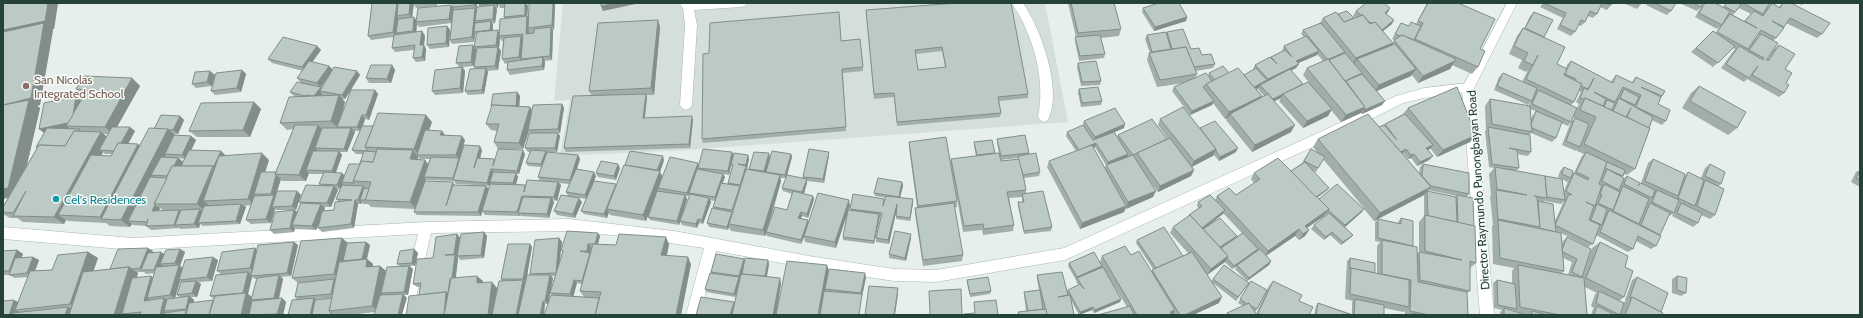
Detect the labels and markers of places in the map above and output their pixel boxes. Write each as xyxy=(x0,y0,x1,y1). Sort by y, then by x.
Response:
place label: San Nicolas Integrated School xyxy=(34,72,124,101)
marker: San Nicolas Integrated School xyxy=(21,81,31,91)
place label: Cel's Residences xyxy=(64,192,146,207)
marker: Cel's Residences xyxy=(51,194,61,204)

